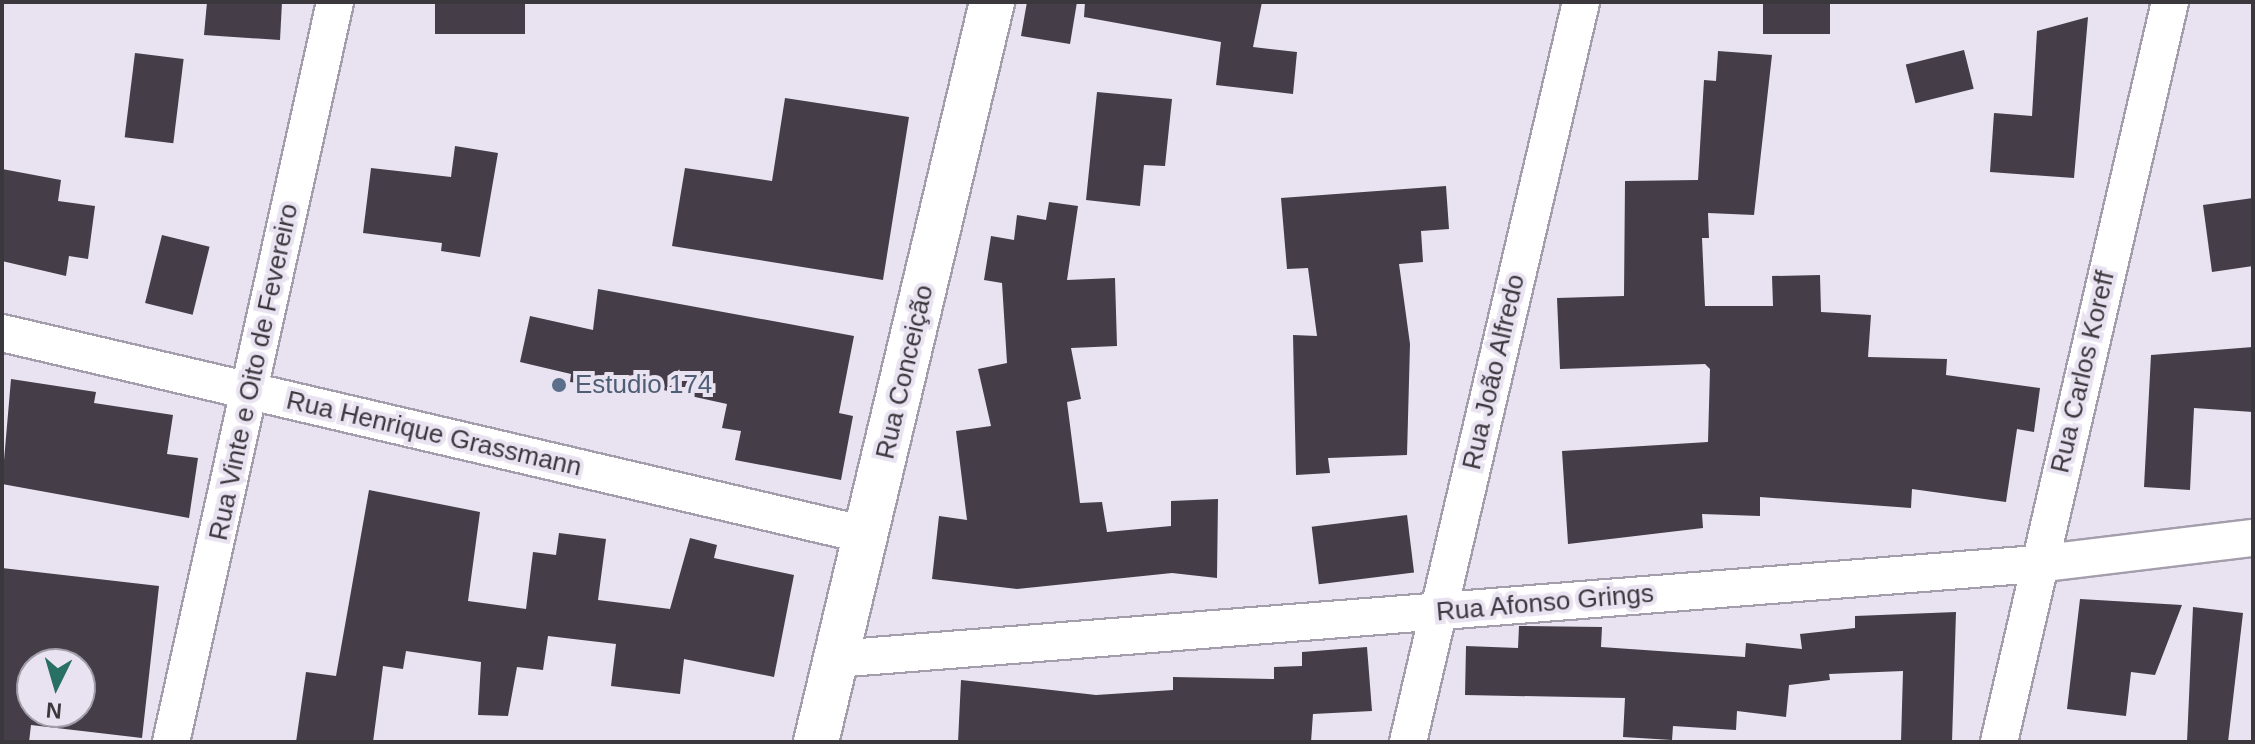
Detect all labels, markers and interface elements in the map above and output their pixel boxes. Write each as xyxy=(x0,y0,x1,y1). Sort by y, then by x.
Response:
street label: Rua Vinte e Oito de Fevereiro xyxy=(203,201,305,543)
street label: Rua Carlos Koreff xyxy=(2045,268,2121,476)
street label: Rua João Alfredo xyxy=(1456,271,1532,473)
street label: Rua Conceição xyxy=(870,282,940,462)
place label: Estudio 174 xyxy=(575,369,712,401)
marker: Estudio 174 xyxy=(550,376,568,394)
street label: Rua Henrique Grassmann xyxy=(283,385,585,483)
street label: Rua Afonso Grings xyxy=(1434,578,1656,628)
north arrow xyxy=(16,648,96,728)
text: N xyxy=(45,697,63,724)

